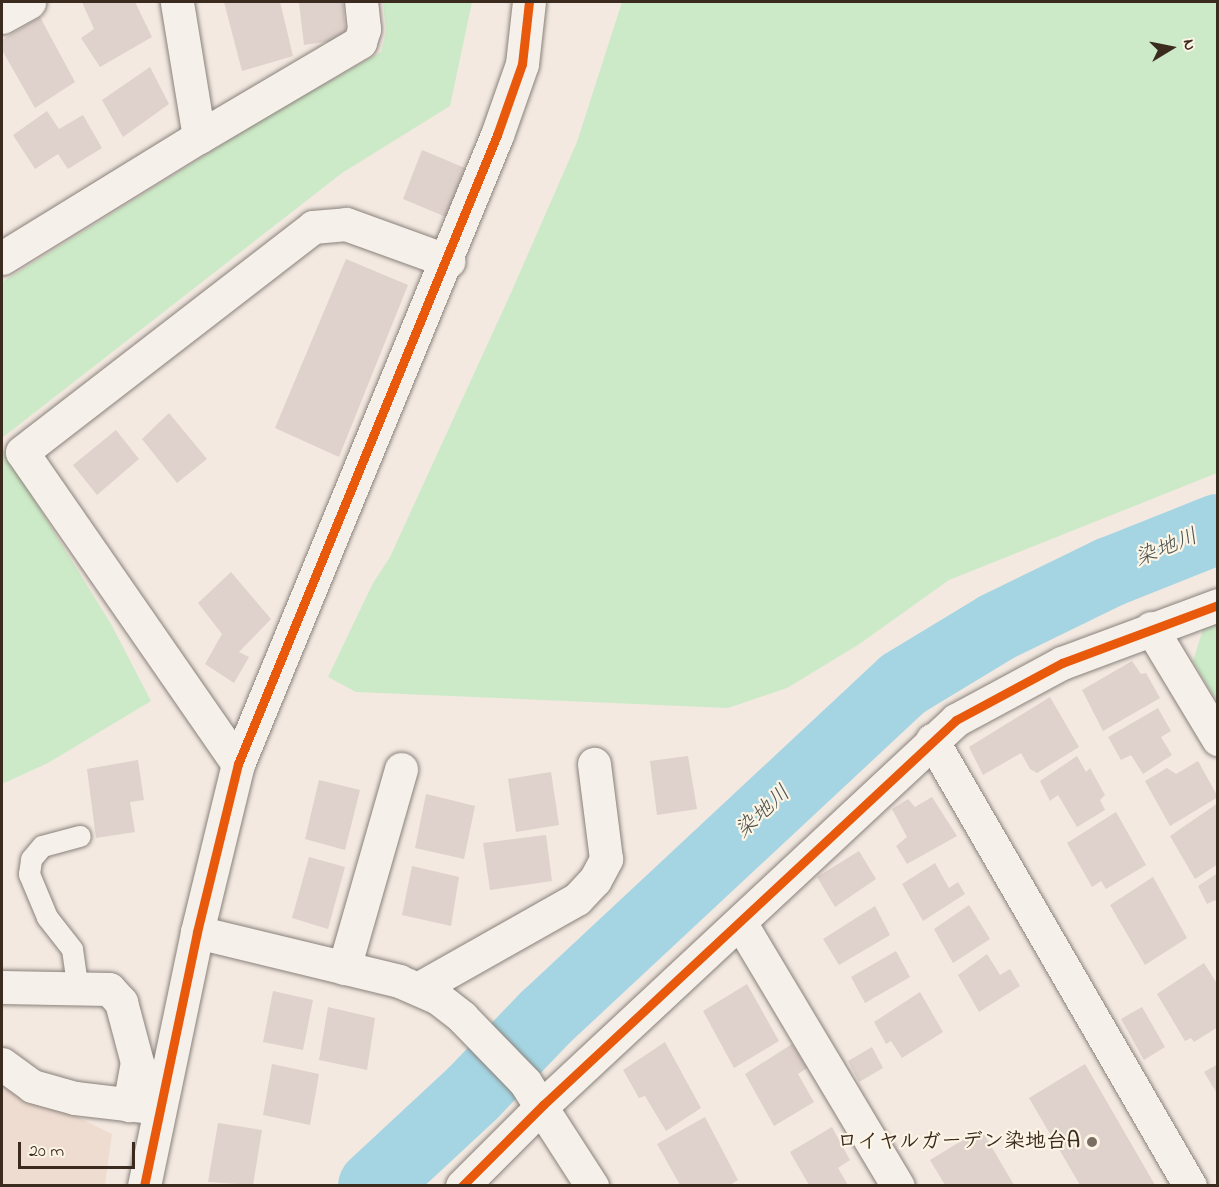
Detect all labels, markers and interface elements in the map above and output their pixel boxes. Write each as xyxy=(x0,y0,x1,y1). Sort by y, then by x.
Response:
north arrow xyxy=(1141,18,1201,78)
text: N xyxy=(1176,37,1201,52)
water label: 染地川 xyxy=(1131,524,1203,574)
water label: 染地川 xyxy=(731,781,797,845)
place label: ロイヤルガーデン染地台A xyxy=(836,1129,1080,1155)
scale bar xyxy=(21,1130,138,1168)
marker: ロイヤルガーデン染地台A xyxy=(1085,1135,1099,1149)
text: 20 m xyxy=(29,1139,64,1165)

